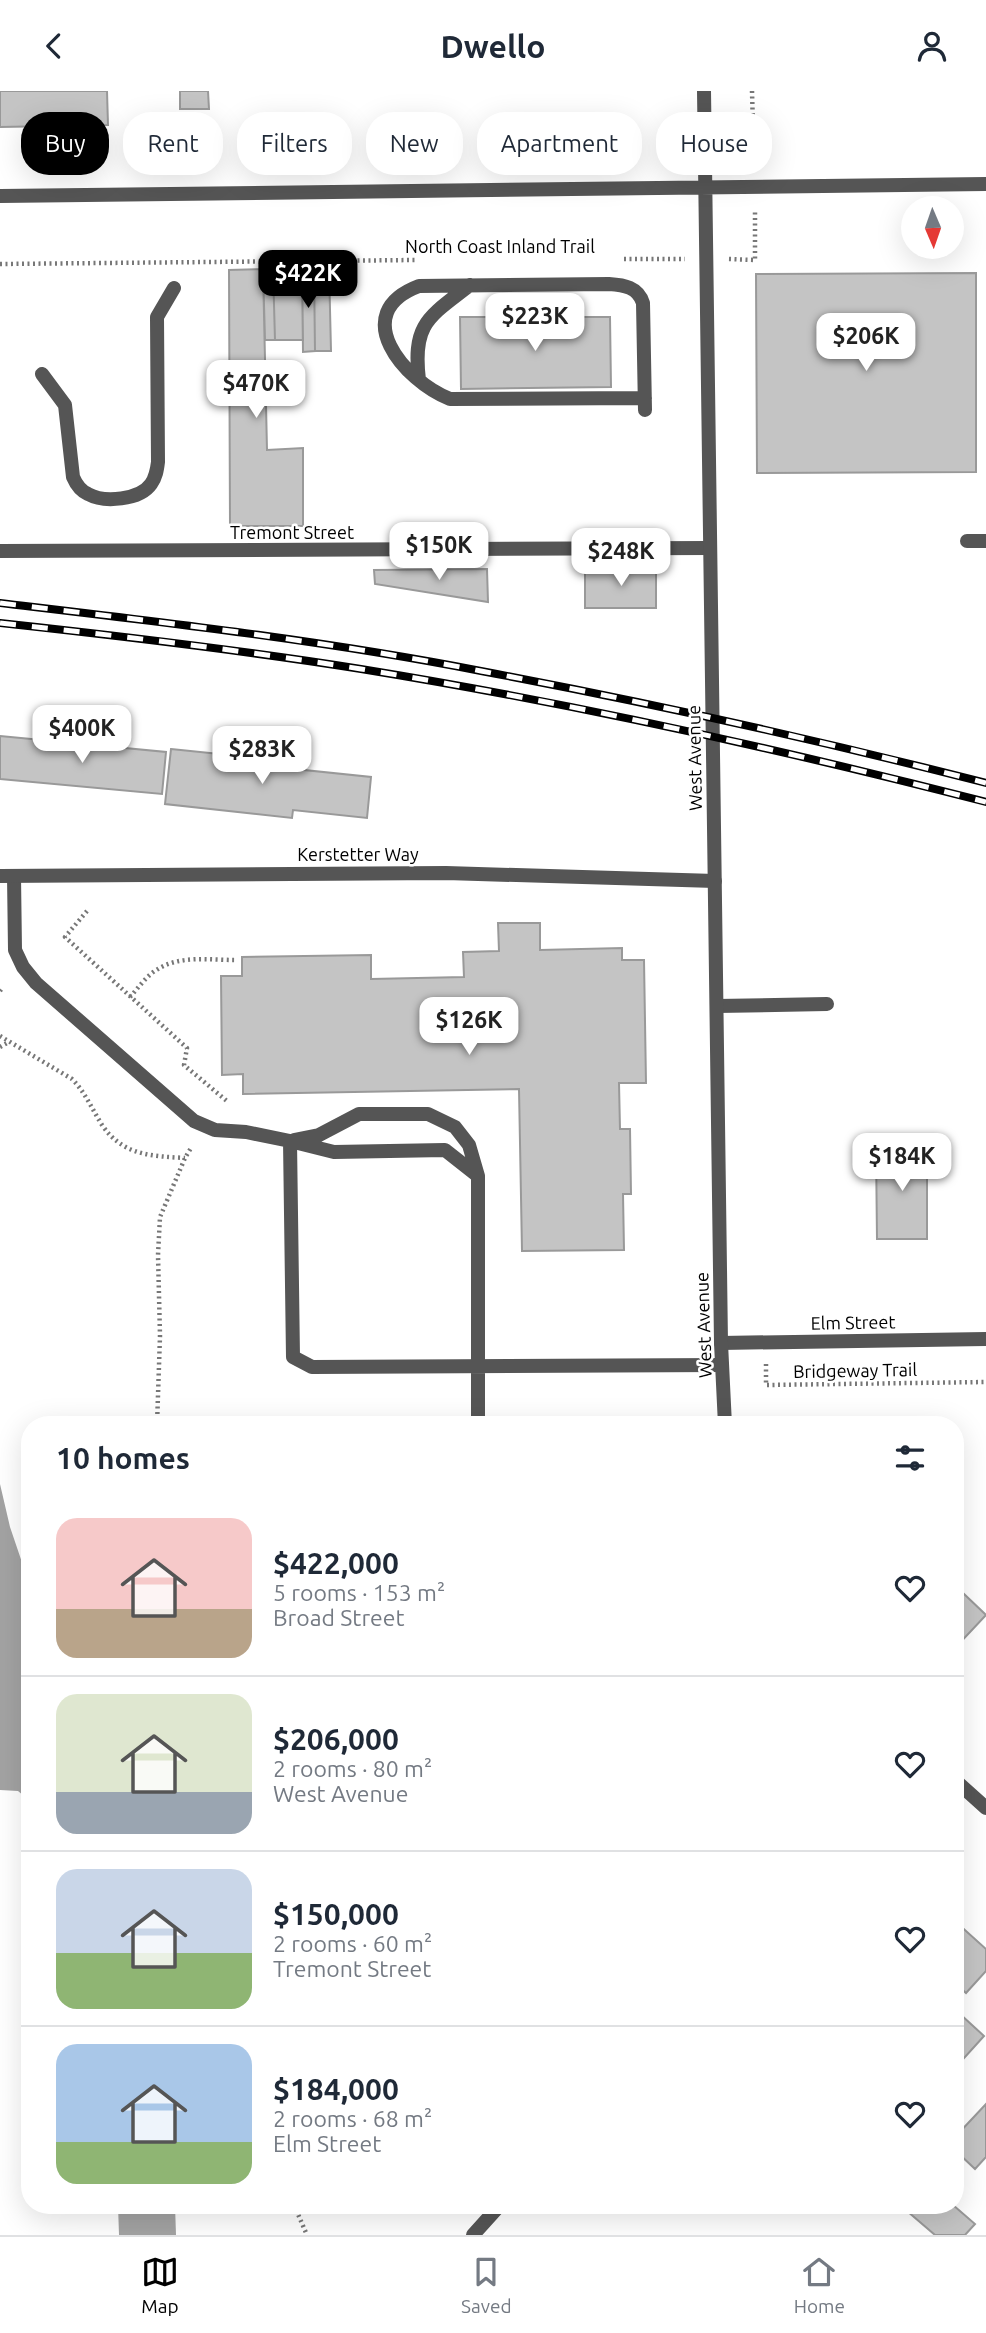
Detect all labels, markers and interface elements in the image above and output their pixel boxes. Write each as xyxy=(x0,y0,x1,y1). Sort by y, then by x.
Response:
icon: back xyxy=(35,27,73,65)
icon: person xyxy=(913,27,951,65)
text: Dwello xyxy=(440,28,546,64)
chip: Buy xyxy=(21,112,109,175)
chip: Rent xyxy=(123,112,223,175)
chip: Filters xyxy=(237,112,352,175)
chip: New xyxy=(366,112,463,175)
chip: Apartment xyxy=(477,112,642,175)
chip: House xyxy=(656,112,772,175)
north arrow xyxy=(901,196,964,259)
map controls xyxy=(901,196,964,259)
street label: North Coast Inland Trail xyxy=(405,236,595,256)
pin: $422K xyxy=(259,251,357,310)
text: $422K xyxy=(274,260,342,285)
pin: $223K xyxy=(486,293,584,353)
text: $223K xyxy=(501,303,569,328)
pin: $206K xyxy=(817,313,915,373)
text: $206K xyxy=(832,323,900,348)
pin: $470K xyxy=(207,361,305,420)
text: $470K xyxy=(222,370,290,395)
street label: Tremont Street xyxy=(230,522,354,542)
pin: $150K xyxy=(390,523,488,582)
pin: $248K xyxy=(572,529,670,588)
text: $150K xyxy=(405,532,473,557)
text: $248K xyxy=(587,538,655,563)
pin: $400K xyxy=(33,705,131,765)
street label: West Avenue xyxy=(683,705,705,811)
text: $400K xyxy=(48,715,116,740)
pin: $283K xyxy=(213,727,311,786)
text: $283K xyxy=(228,736,296,761)
street label: Kerstetter Way xyxy=(297,844,419,864)
pin: $126K xyxy=(420,997,518,1057)
text: $126K xyxy=(435,1007,503,1032)
pin: $184K xyxy=(853,1133,951,1193)
text: $184K xyxy=(868,1143,936,1168)
street label: West Avenue xyxy=(691,1272,715,1378)
street label: Elm Street xyxy=(810,1311,896,1333)
street label: Bridgeway Trail xyxy=(793,1359,917,1381)
icon: filters xyxy=(891,1439,929,1477)
text: 10 homes xyxy=(56,1441,190,1475)
icon: home xyxy=(112,1546,196,1630)
text: $422,000 xyxy=(273,1546,399,1580)
icon: heart xyxy=(891,1569,929,1607)
text: 5 rooms · 153 m² xyxy=(273,1580,445,1605)
text: Broad Street xyxy=(273,1605,405,1630)
icon: home xyxy=(112,1722,196,1806)
text: $206,000 xyxy=(273,1722,399,1756)
icon: heart xyxy=(891,1745,929,1783)
text: 2 rooms · 80 m² xyxy=(273,1756,432,1781)
text: West Avenue xyxy=(273,1781,408,1806)
icon: home xyxy=(112,1897,196,1981)
text: $150,000 xyxy=(273,1897,399,1931)
icon: heart xyxy=(891,1920,929,1958)
text: 2 rooms · 60 m² xyxy=(273,1931,432,1956)
text: Tremont Street xyxy=(273,1956,431,1981)
icon: home xyxy=(112,2072,196,2156)
text: $184,000 xyxy=(273,2072,399,2106)
icon: heart xyxy=(891,2095,929,2133)
text: 2 rooms · 68 m² xyxy=(273,2106,432,2131)
text: Elm Street xyxy=(273,2131,381,2156)
tab: Map xyxy=(141,2253,179,2317)
tab: Saved xyxy=(461,2253,512,2317)
tab: Home xyxy=(794,2253,845,2317)

